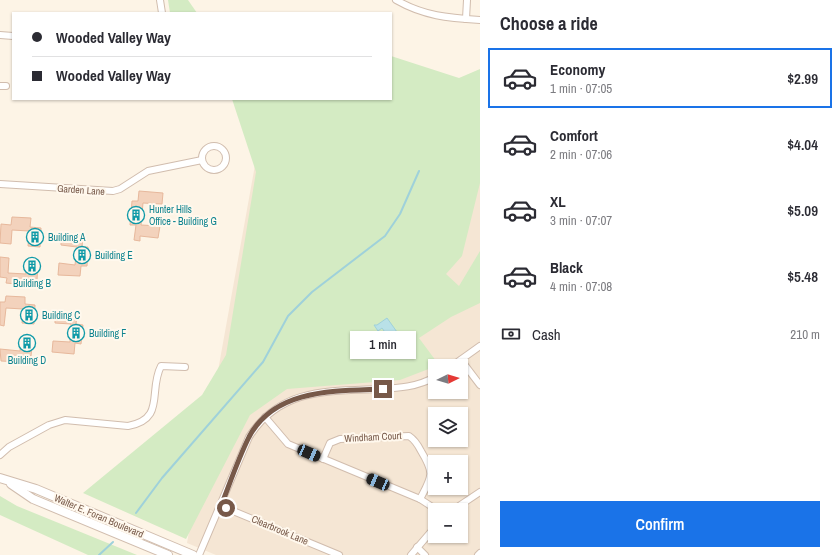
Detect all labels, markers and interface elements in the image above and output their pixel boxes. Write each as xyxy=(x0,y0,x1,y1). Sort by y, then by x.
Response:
text: Choose a ride xyxy=(500,11,598,36)
text: Wooded Valley Way xyxy=(56,27,171,48)
text: Economy xyxy=(550,59,605,80)
icon: car xyxy=(502,60,538,96)
text: Wooded Valley Way xyxy=(56,65,171,86)
text: $2.99 xyxy=(787,68,818,89)
text: 1 min · 07:05 xyxy=(550,80,612,97)
text: Comfort xyxy=(550,125,598,146)
icon: car xyxy=(502,126,538,162)
text: $4.04 xyxy=(787,134,818,155)
text: 2 min · 07:06 xyxy=(550,146,612,163)
street label: Garden Lane xyxy=(57,182,106,198)
text: XL xyxy=(550,191,566,212)
icon: car xyxy=(502,192,538,228)
text: $5.09 xyxy=(787,200,818,221)
place label: Hunter Hills Office - Building G xyxy=(149,203,217,228)
building icon: Hunter Hills Office - Building G xyxy=(126,205,146,225)
text: 3 min · 07:07 xyxy=(550,212,612,229)
building icon: Building A xyxy=(25,227,45,247)
place label: Building A xyxy=(48,231,86,244)
building icon: Building E xyxy=(72,245,92,265)
place label: Building E xyxy=(95,249,133,262)
building icon: Building B xyxy=(22,256,42,276)
text: Black xyxy=(550,257,583,278)
icon: car xyxy=(502,258,538,294)
text: $5.48 xyxy=(787,266,818,287)
place label: Building B xyxy=(13,277,51,290)
text: 4 min · 07:08 xyxy=(550,278,612,295)
building icon: Building C xyxy=(19,305,39,325)
place label: Building C xyxy=(42,309,80,322)
building icon: Building F xyxy=(66,323,86,343)
icon: cash xyxy=(500,323,522,345)
text: Cash xyxy=(532,324,561,345)
text: 210 m xyxy=(790,326,820,343)
place label: Building F xyxy=(89,327,126,340)
callout: 1 min xyxy=(350,331,416,359)
building icon: Building D xyxy=(17,333,37,353)
text: 1 min xyxy=(369,336,397,353)
place label: Building D xyxy=(8,354,46,367)
north arrow xyxy=(428,359,468,399)
map controls xyxy=(428,359,468,543)
route end xyxy=(374,380,392,398)
button: layers xyxy=(428,407,468,447)
street label: Windham Court xyxy=(344,429,403,445)
car xyxy=(296,443,322,463)
button: + xyxy=(428,455,468,495)
car xyxy=(365,472,391,492)
street label: Walter E. Foran Boulevard xyxy=(52,491,146,541)
route start xyxy=(217,499,235,517)
button: Confirm xyxy=(500,501,820,547)
button: − xyxy=(428,503,468,543)
street label: Clearbrook Lane xyxy=(250,512,311,548)

